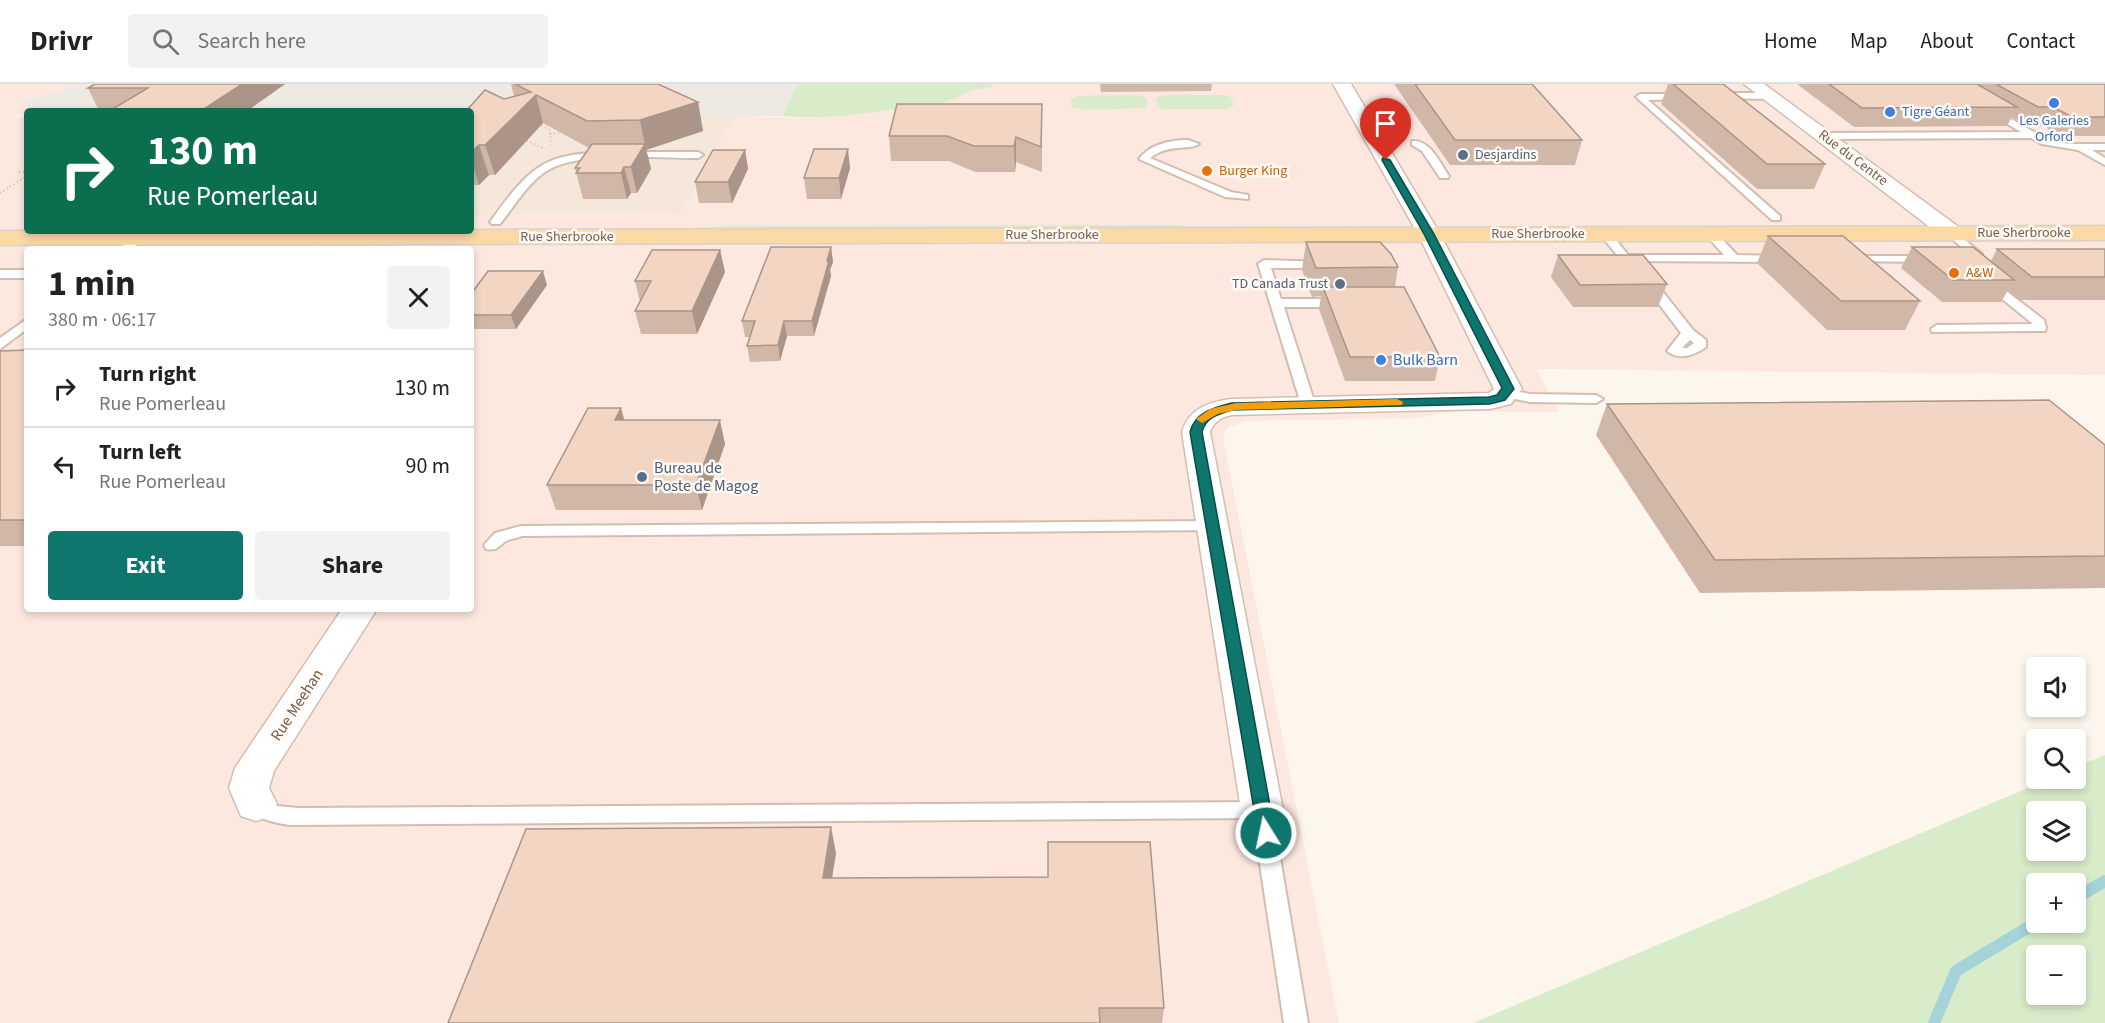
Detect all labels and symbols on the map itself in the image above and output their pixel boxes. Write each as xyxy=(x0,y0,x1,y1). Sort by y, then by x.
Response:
marker: Les Galeries Orford xyxy=(2047,96,2061,110)
pin xyxy=(1360,98,1411,160)
place label: Tigre Géant xyxy=(1902,102,1970,122)
marker: Tigre Géant xyxy=(1883,105,1897,119)
place label: Les Galeries Orford xyxy=(2019,111,2089,147)
street label: Rue du Centre xyxy=(1814,125,1892,191)
place label: Desjardins xyxy=(1475,145,1537,165)
marker: Desjardins xyxy=(1456,148,1470,162)
place label: Burger King xyxy=(1219,161,1287,181)
marker: Burger King xyxy=(1200,164,1214,178)
street label: Rue Sherbrooke xyxy=(1977,223,2071,243)
street label: Rue Sherbrooke xyxy=(1491,224,1585,244)
street label: Rue Sherbrooke xyxy=(1005,225,1099,245)
street label: Rue Sherbrooke xyxy=(520,227,614,247)
place label: A&W xyxy=(1966,263,1993,283)
marker: A&W xyxy=(1947,266,1961,280)
place label: TD Canada Trust xyxy=(1232,274,1328,294)
marker: TD Canada Trust xyxy=(1333,277,1347,291)
place label: Bulk Barn xyxy=(1393,349,1458,371)
marker: Bulk Barn xyxy=(1374,353,1388,367)
place label: Bureau de Poste de Magog xyxy=(654,457,758,497)
marker: Bureau de Poste de Magog xyxy=(635,470,649,484)
street label: Rue Meehan xyxy=(265,665,329,745)
position arrow xyxy=(1234,801,1298,865)

